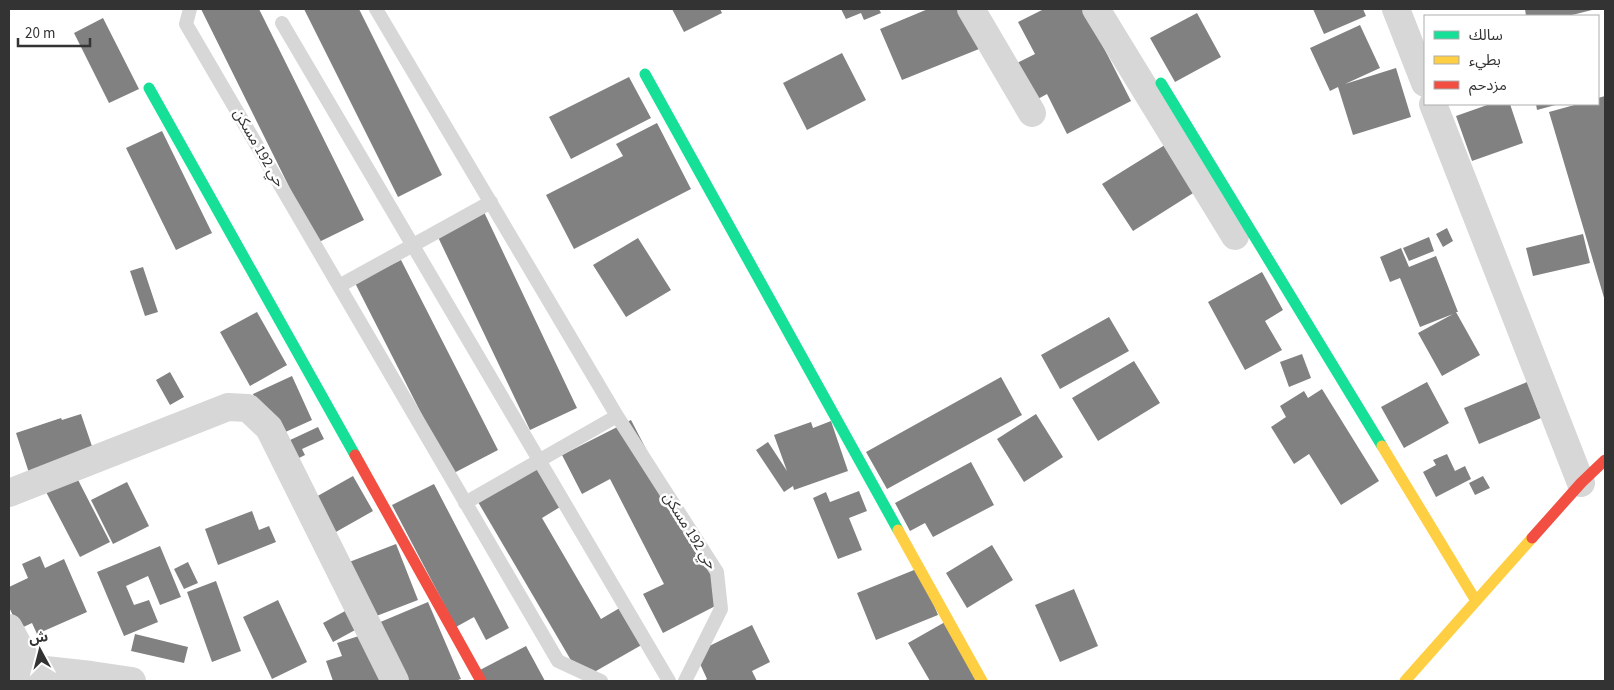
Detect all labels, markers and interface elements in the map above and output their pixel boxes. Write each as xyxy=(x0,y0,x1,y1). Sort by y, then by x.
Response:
scale bar xyxy=(18,15,90,47)
legend xyxy=(1424,15,1599,105)
text: 20 m xyxy=(25,23,55,44)
text: سالك xyxy=(1469,25,1503,46)
text: بطيء xyxy=(1469,50,1501,71)
text: مزدحم xyxy=(1469,75,1507,96)
street label: حي 192 مسكن xyxy=(228,105,290,191)
street label: حي 192 مسكن xyxy=(658,488,722,574)
north arrow xyxy=(15,625,65,675)
text: ش xyxy=(28,627,49,649)

